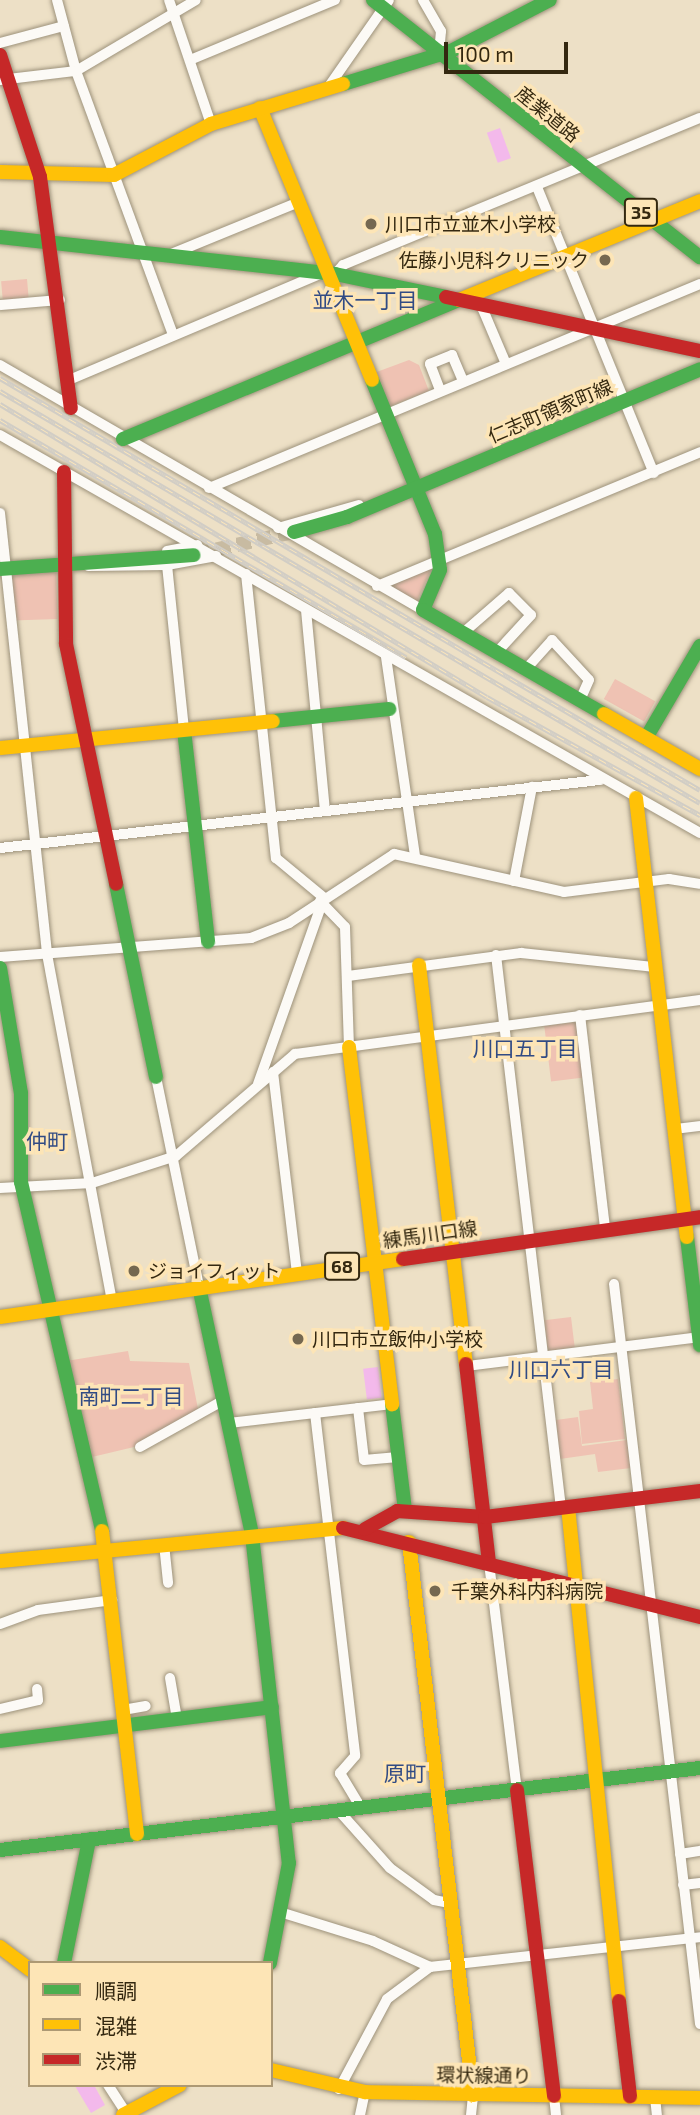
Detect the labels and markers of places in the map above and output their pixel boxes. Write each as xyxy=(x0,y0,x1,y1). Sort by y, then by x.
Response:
place label: 川口市立並木小学校 xyxy=(385,213,556,235)
marker: 川口市立並木小学校 xyxy=(363,216,379,232)
place label: 佐藤小児科クリニック xyxy=(399,249,589,271)
marker: 佐藤小児科クリニック xyxy=(595,250,615,270)
place label: ジョイフィット xyxy=(148,1260,281,1282)
marker: ジョイフィット xyxy=(126,1263,142,1279)
place label: 川口市立飯仲小学校 xyxy=(312,1328,483,1350)
marker: 川口市立飯仲小学校 xyxy=(290,1331,306,1347)
place label: 千葉外科内科病院 xyxy=(451,1580,603,1602)
marker: 千葉外科内科病院 xyxy=(425,1581,445,1601)

